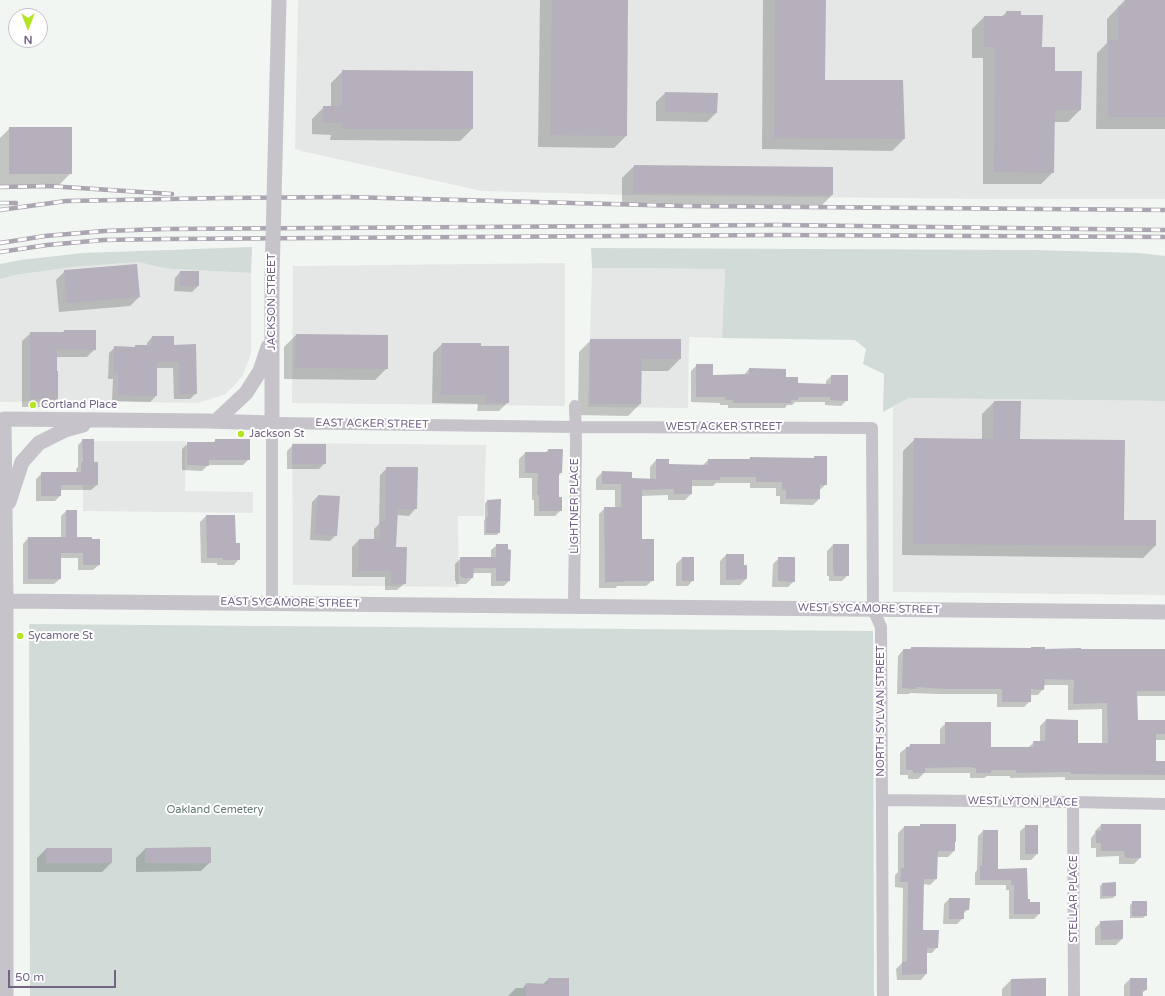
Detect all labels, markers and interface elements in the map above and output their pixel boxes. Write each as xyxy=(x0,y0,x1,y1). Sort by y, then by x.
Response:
north arrow xyxy=(8,8,48,48)
text: N xyxy=(24,33,32,46)
street label: JACKSON STREET xyxy=(265,253,279,351)
place label: Cortland Place xyxy=(41,398,117,412)
marker: Cortland Place xyxy=(28,400,38,410)
street label: EAST ACKER STREET xyxy=(315,416,429,432)
street label: WEST ACKER STREET xyxy=(666,420,782,434)
place label: Jackson St xyxy=(249,427,304,441)
marker: Jackson St xyxy=(236,429,246,439)
street label: LIGHTNER PLACE xyxy=(568,458,582,554)
street label: EAST SYCAMORE STREET xyxy=(220,595,360,611)
street label: WEST SYCAMORE STREET xyxy=(798,601,940,617)
place label: Sycamore St xyxy=(28,629,93,643)
marker: Sycamore St xyxy=(15,631,25,641)
street label: NORTH SYLVAN STREET xyxy=(874,645,888,777)
street label: WEST LYTON PLACE xyxy=(968,794,1078,810)
park label: Oakland Cemetery xyxy=(167,803,263,817)
street label: STELLAR PLACE xyxy=(1067,855,1081,943)
scale bar xyxy=(10,962,118,988)
text: 50 m xyxy=(15,970,44,984)

